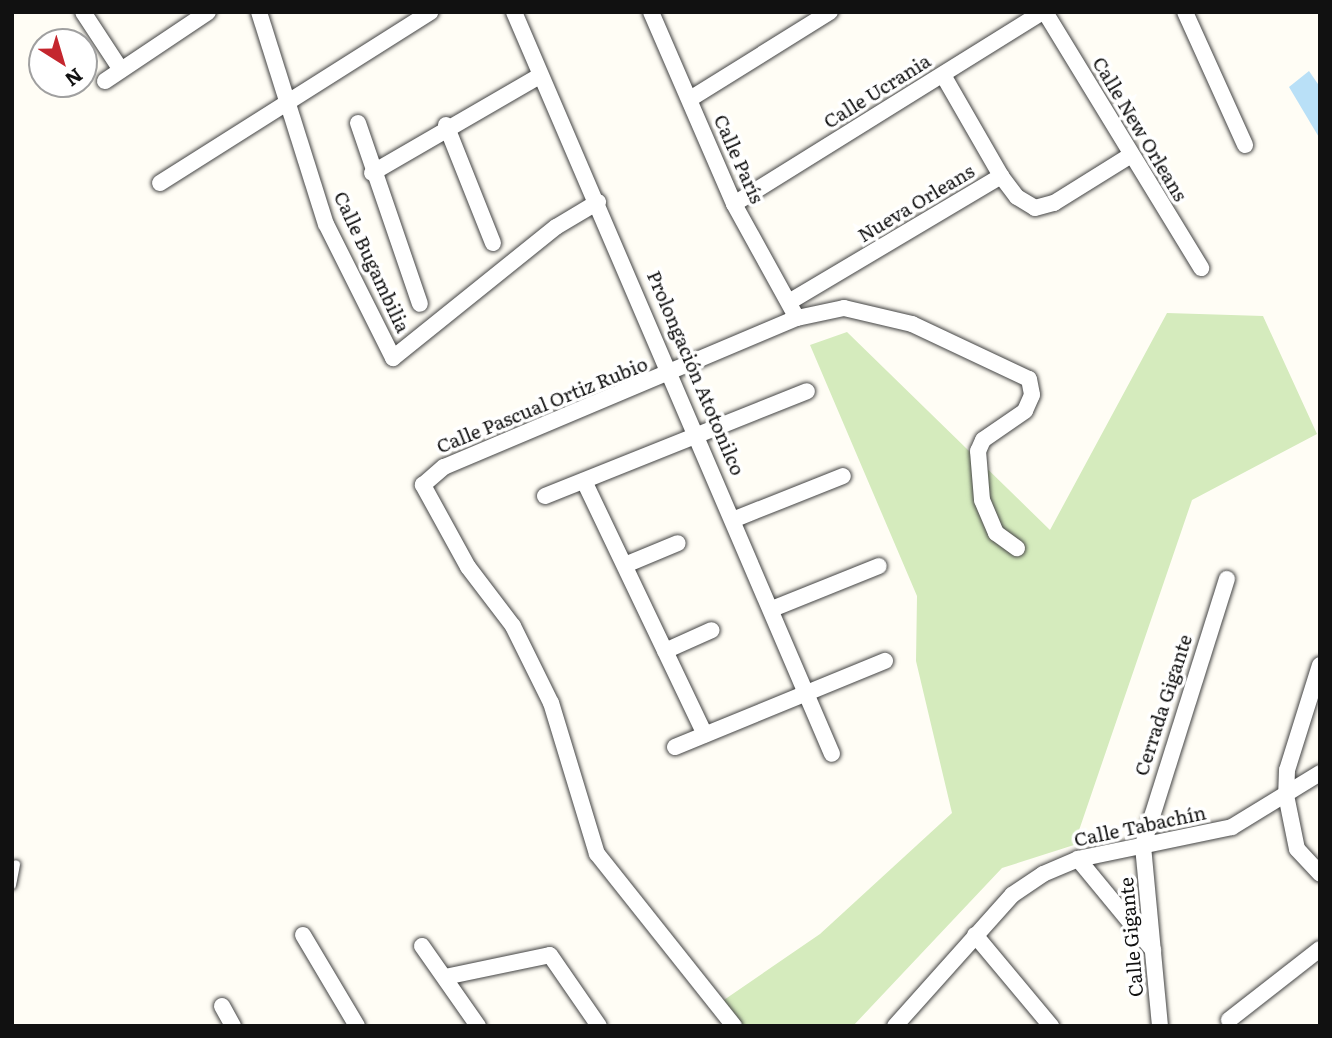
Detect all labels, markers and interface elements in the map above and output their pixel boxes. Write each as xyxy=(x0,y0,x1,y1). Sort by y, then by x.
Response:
north arrow xyxy=(28,28,98,98)
street label: Calle Ucrania xyxy=(819,49,935,133)
street label: Calle New Orleans xyxy=(1088,53,1192,205)
text: N xyxy=(60,62,89,94)
street label: Calle París xyxy=(709,111,769,207)
street label: Nueva Orleans xyxy=(854,159,978,247)
street label: Calle Bugambilia xyxy=(329,188,415,336)
street label: Prolongación Atotonilco xyxy=(643,267,749,479)
street label: Calle Pascual Ortiz Rubio xyxy=(433,352,651,458)
street label: Cerrada Gigante xyxy=(1129,631,1197,779)
street label: Calle Tabachín xyxy=(1072,801,1208,851)
street label: Calle Gigante xyxy=(1114,876,1148,998)

